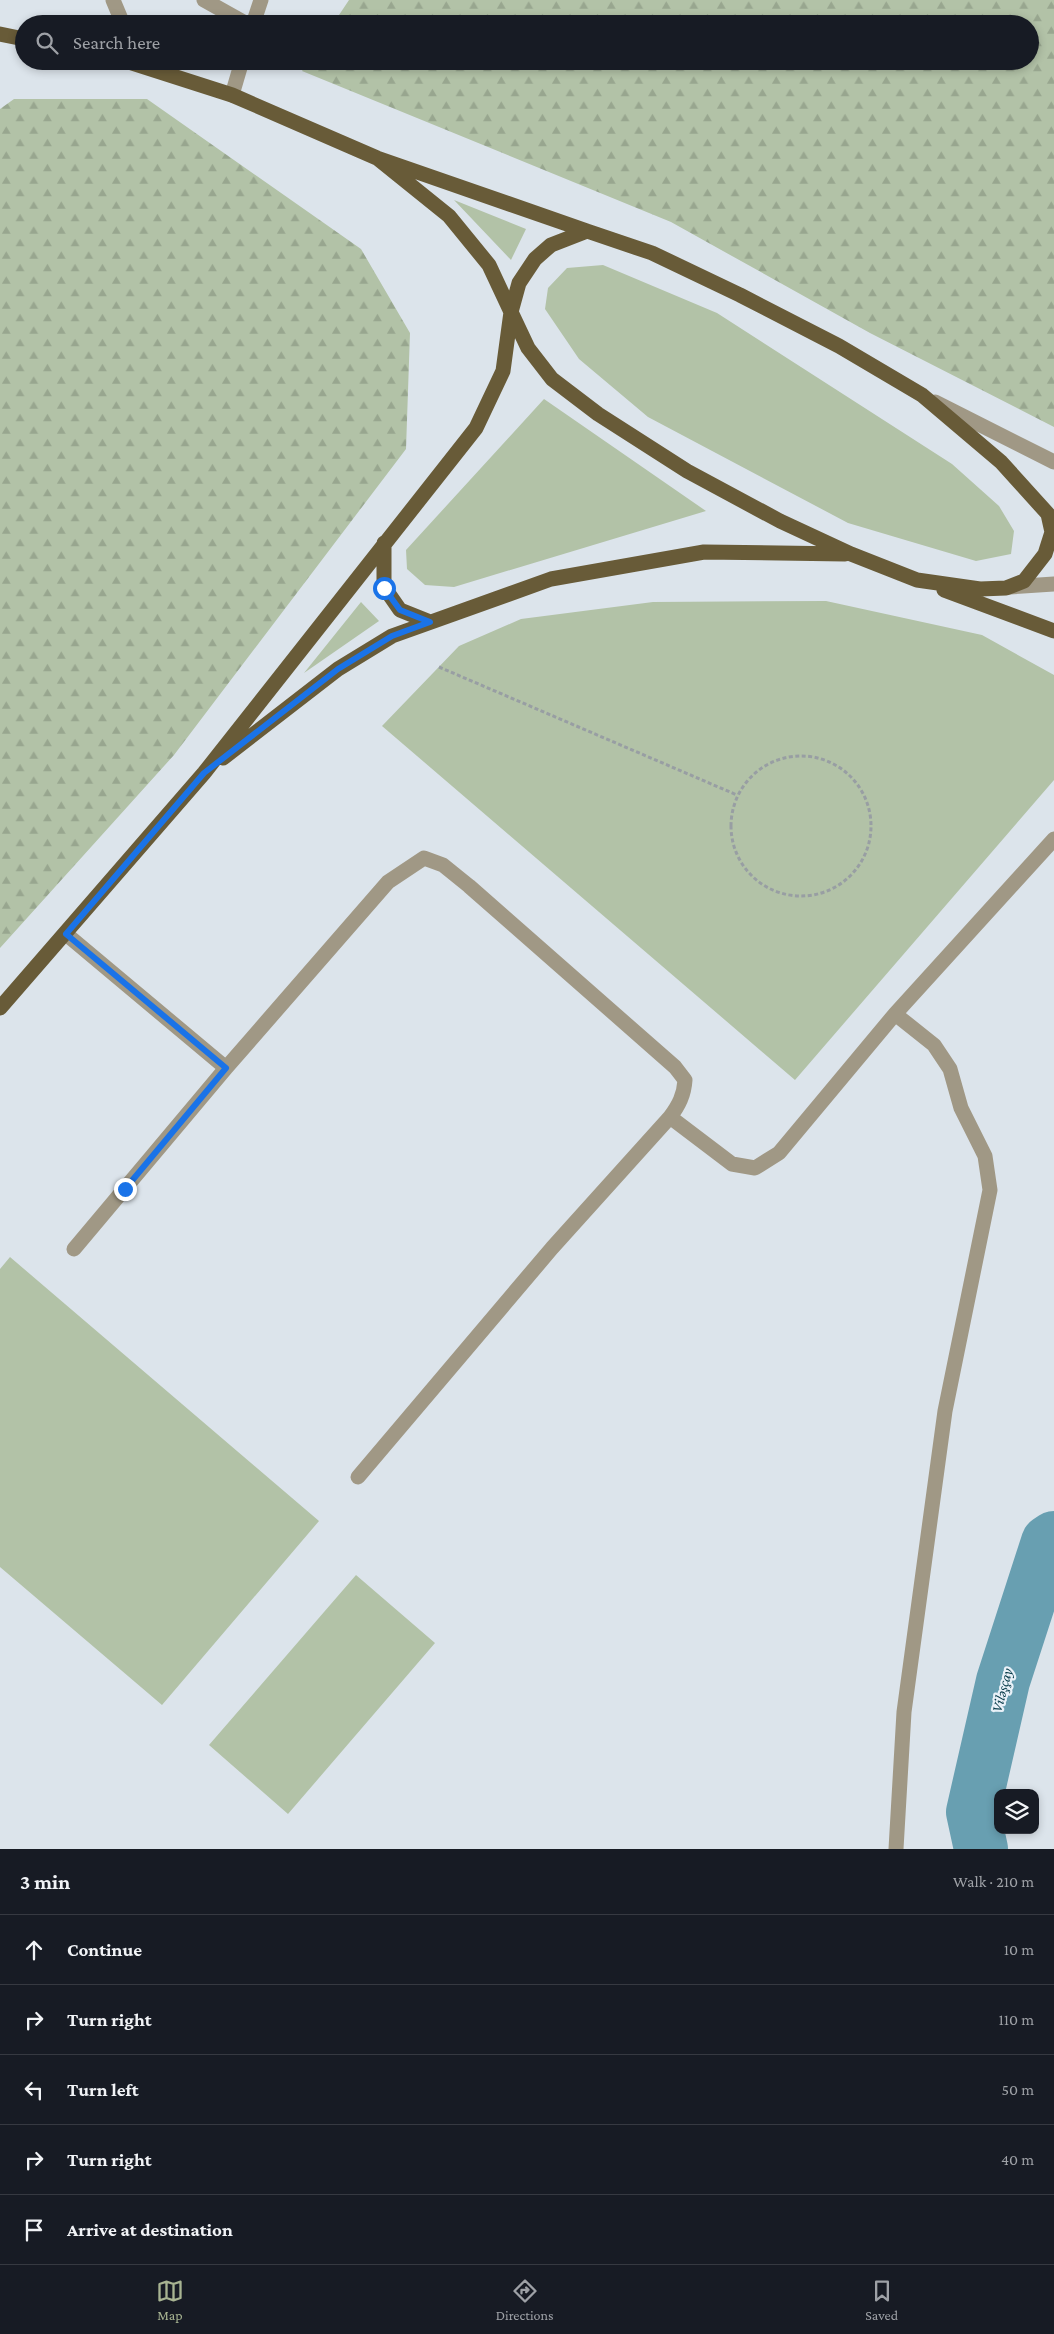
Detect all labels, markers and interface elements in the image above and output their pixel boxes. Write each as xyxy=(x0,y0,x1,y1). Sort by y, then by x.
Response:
search box xyxy=(15,15,1039,70)
icon: search xyxy=(33,29,61,57)
text: Search here xyxy=(73,32,160,53)
route start xyxy=(373,577,396,600)
route end xyxy=(114,1178,137,1201)
water label: Viləşçay xyxy=(988,1666,1017,1714)
map controls xyxy=(994,1789,1039,1834)
button: layers xyxy=(994,1789,1039,1834)
text: 3 min xyxy=(20,1870,70,1894)
text: Walk · 210 m xyxy=(953,1873,1034,1890)
icon: ahead xyxy=(20,1936,48,1964)
text: Continue xyxy=(67,1939,142,1960)
text: 10 m xyxy=(1004,1941,1034,1958)
icon: right xyxy=(20,2006,48,2034)
text: Turn right xyxy=(67,2009,152,2030)
text: 110 m xyxy=(998,2011,1034,2028)
icon: left xyxy=(20,2076,48,2104)
text: Turn left xyxy=(67,2079,139,2100)
text: 50 m xyxy=(1002,2081,1034,2098)
icon: right xyxy=(20,2146,48,2174)
text: Turn right xyxy=(67,2149,152,2170)
text: 40 m xyxy=(1001,2151,1034,2168)
icon: arrive xyxy=(20,2216,48,2244)
text: Arrive at destination xyxy=(67,2219,233,2240)
tab: Map xyxy=(156,2277,184,2323)
tab: Directions xyxy=(496,2277,554,2323)
tab: Saved xyxy=(865,2277,898,2323)

